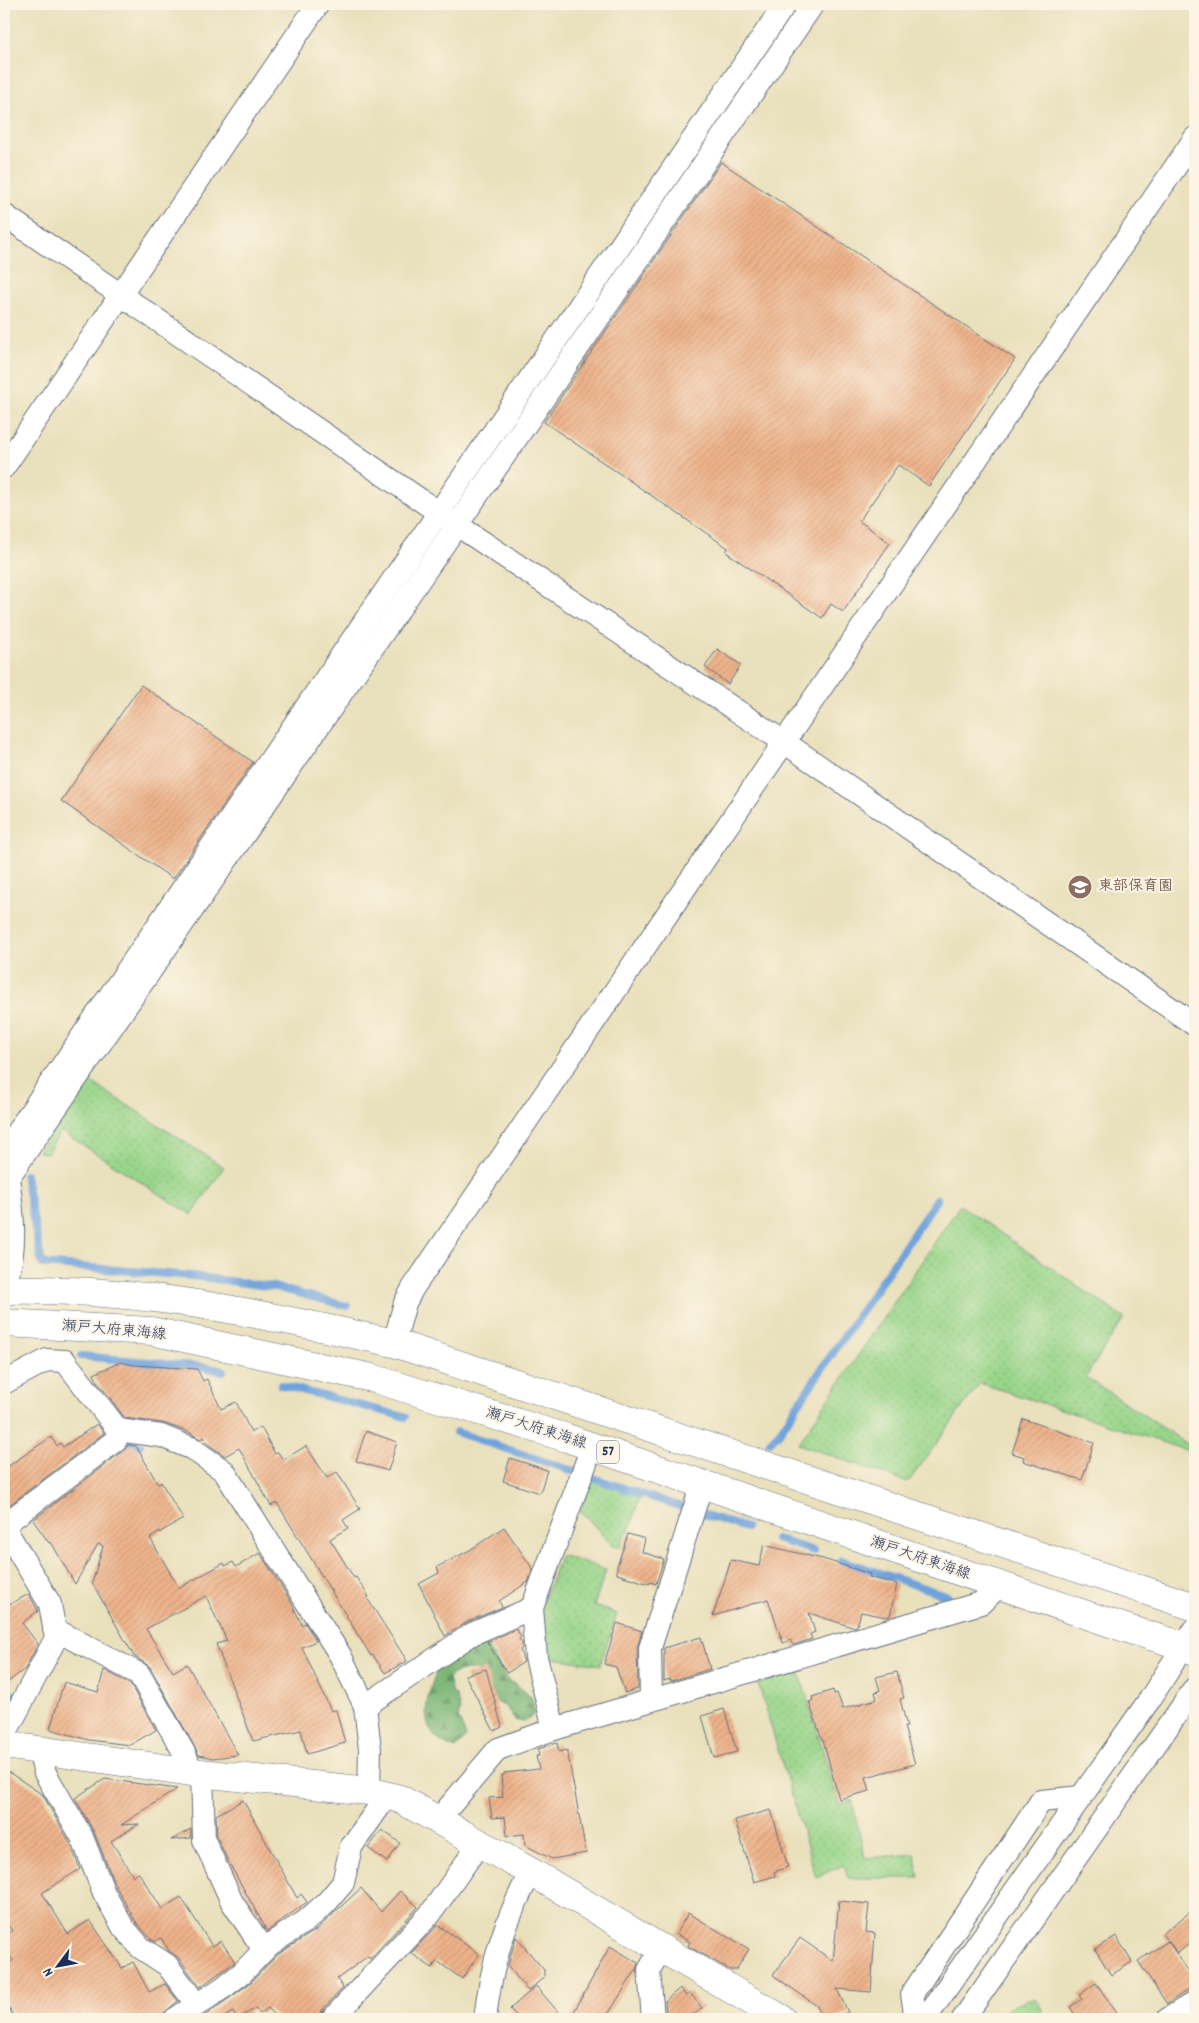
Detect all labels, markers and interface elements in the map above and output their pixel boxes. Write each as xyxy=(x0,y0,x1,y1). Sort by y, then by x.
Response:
school or university icon: 東部保育園 xyxy=(1067,874,1093,900)
place label: 東部保育園 xyxy=(1098,876,1173,898)
street label: 瀬戸大府東海線 xyxy=(61,1315,167,1347)
street label: 瀬戸大府東海線 xyxy=(483,1402,589,1456)
road number: 57 xyxy=(597,1440,619,1464)
street label: 瀬戸大府東海線 xyxy=(867,1532,973,1586)
north arrow xyxy=(32,1940,82,1990)
text: N xyxy=(38,1964,59,1980)

